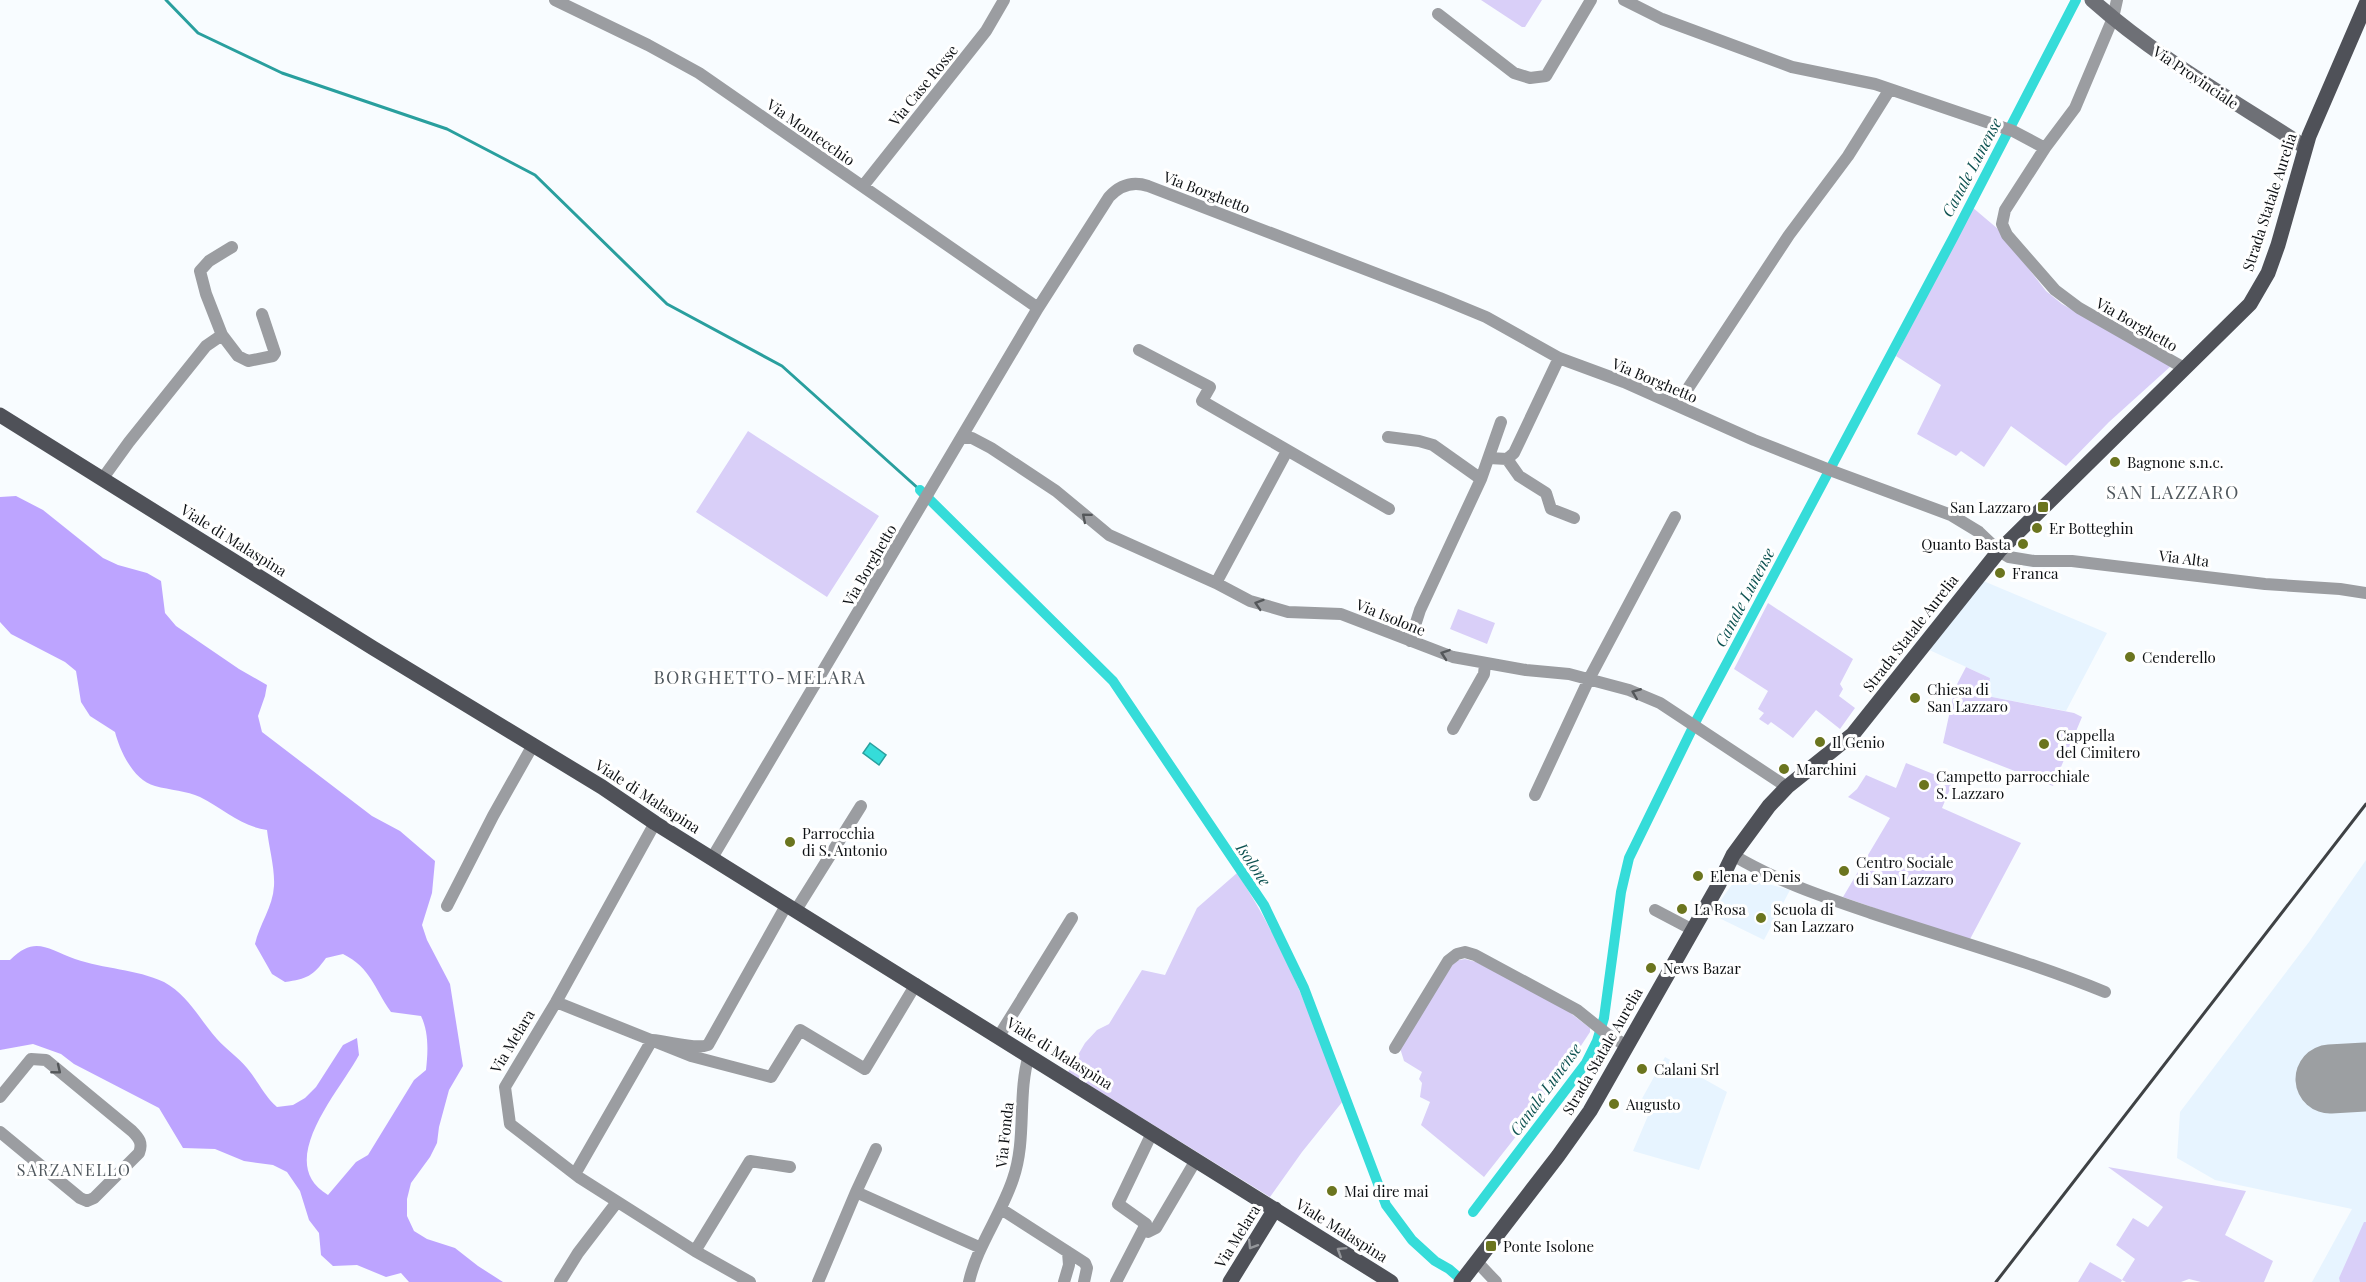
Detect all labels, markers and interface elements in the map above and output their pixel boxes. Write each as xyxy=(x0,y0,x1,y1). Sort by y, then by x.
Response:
street label: Via Case Rosse xyxy=(883,40,962,131)
street label: Via Provinciale xyxy=(2148,40,2243,113)
street label: Via Montecchio xyxy=(762,94,859,170)
water label: Canale Lunense xyxy=(1936,114,2006,220)
street label: Strada Statale Aurelia xyxy=(2237,130,2301,273)
street label: Via Borghetto xyxy=(1160,166,1253,218)
street label: Via Borghetto xyxy=(2092,292,2182,355)
street label: Via Borghetto xyxy=(1608,353,1701,407)
place label: Bagnone s.n.c. xyxy=(2127,452,2223,472)
marker: Bagnone s.n.c. xyxy=(2108,455,2122,469)
district label: SAN LAZZARO xyxy=(2106,480,2240,504)
place label: San Lazzaro xyxy=(1950,497,2031,517)
street label: Viale di Malaspina xyxy=(176,499,291,581)
marker: San Lazzaro xyxy=(2036,500,2050,514)
one-way arrow xyxy=(1082,513,1093,524)
place label: Er Botteghin xyxy=(2049,518,2134,538)
street label: Via Borghetto xyxy=(837,520,900,610)
marker: Er Botteghin xyxy=(2030,521,2044,535)
place label: Quanto Basta xyxy=(1921,534,2012,554)
marker: Quanto Basta xyxy=(2016,537,2030,551)
water label: Canale Lunense xyxy=(1709,544,1779,650)
street label: Via Alta xyxy=(2157,545,2211,571)
place label: Franca xyxy=(2012,563,2059,583)
marker: Franca xyxy=(1993,566,2007,580)
street label: Strada Statale Aurelia xyxy=(1858,570,1962,696)
street label: Via Isolone xyxy=(1352,594,1429,640)
one-way arrow xyxy=(1254,599,1265,611)
place label: Cenderello xyxy=(2142,647,2216,667)
one-way arrow xyxy=(1440,649,1451,662)
marker: Cenderello xyxy=(2123,650,2137,664)
district label: BORGHETTO-MELARA xyxy=(653,665,867,689)
place label: Chiesa di San Lazzaro xyxy=(1927,679,2008,716)
one-way arrow xyxy=(1631,688,1642,700)
marker: Chiesa di San Lazzaro xyxy=(1908,691,1922,705)
place label: Cappella del Cimitero xyxy=(2056,725,2140,762)
place label: Il Genio xyxy=(1832,732,1885,752)
marker: Il Genio xyxy=(1813,735,1827,749)
marker: Cappella del Cimitero xyxy=(2037,737,2051,751)
street label: Viale di Malaspina xyxy=(591,754,705,838)
place label: Marchini xyxy=(1796,759,1857,779)
marker: Marchini xyxy=(1777,762,1791,776)
place label: Campetto parrocchiale S. Lazzaro xyxy=(1936,766,2090,803)
marker: Campetto parrocchiale S. Lazzaro xyxy=(1917,778,1931,792)
place label: Parrocchia di S. Antonio xyxy=(802,823,887,860)
marker: Parrocchia di S. Antonio xyxy=(783,835,797,849)
water label: Isolone xyxy=(1231,838,1276,890)
place label: Centro Sociale di San Lazzaro xyxy=(1856,852,1954,889)
marker: Centro Sociale di San Lazzaro xyxy=(1837,864,1851,878)
place label: Elena e Denis xyxy=(1710,866,1801,886)
marker: Elena e Denis xyxy=(1691,869,1705,883)
place label: La Rosa xyxy=(1694,899,1746,919)
place label: Scuola di San Lazzaro xyxy=(1773,899,1854,936)
marker: La Rosa xyxy=(1675,902,1689,916)
marker: Scuola di San Lazzaro xyxy=(1754,911,1768,925)
place label: News Bazar xyxy=(1663,958,1741,978)
marker: News Bazar xyxy=(1644,961,1658,975)
street label: Strada Statale Aurelia xyxy=(1557,983,1647,1118)
street label: Via Melara xyxy=(485,1005,539,1077)
street label: Viale di Malaspina xyxy=(1002,1012,1117,1094)
water label: Canale Lunense xyxy=(1504,1039,1586,1139)
place label: Calani Srl xyxy=(1654,1059,1719,1079)
marker: Calani Srl xyxy=(1635,1062,1649,1076)
one-way arrow xyxy=(50,1063,61,1074)
place label: Augusto xyxy=(1625,1094,1681,1114)
marker: Augusto xyxy=(1607,1097,1621,1111)
street label: Via Fonda xyxy=(991,1101,1017,1170)
district label: SARZANELLO xyxy=(17,1159,131,1180)
place label: Mai dire mai xyxy=(1344,1181,1429,1201)
marker: Mai dire mai xyxy=(1325,1184,1339,1198)
street label: Viale Malaspina xyxy=(1291,1193,1392,1267)
street label: Via Melara xyxy=(1209,1200,1265,1272)
place label: Ponte Isolone xyxy=(1503,1236,1594,1256)
one-way arrow xyxy=(1248,1239,1260,1249)
marker: Ponte Isolone xyxy=(1484,1239,1498,1253)
one-way arrow xyxy=(1337,1246,1347,1258)

